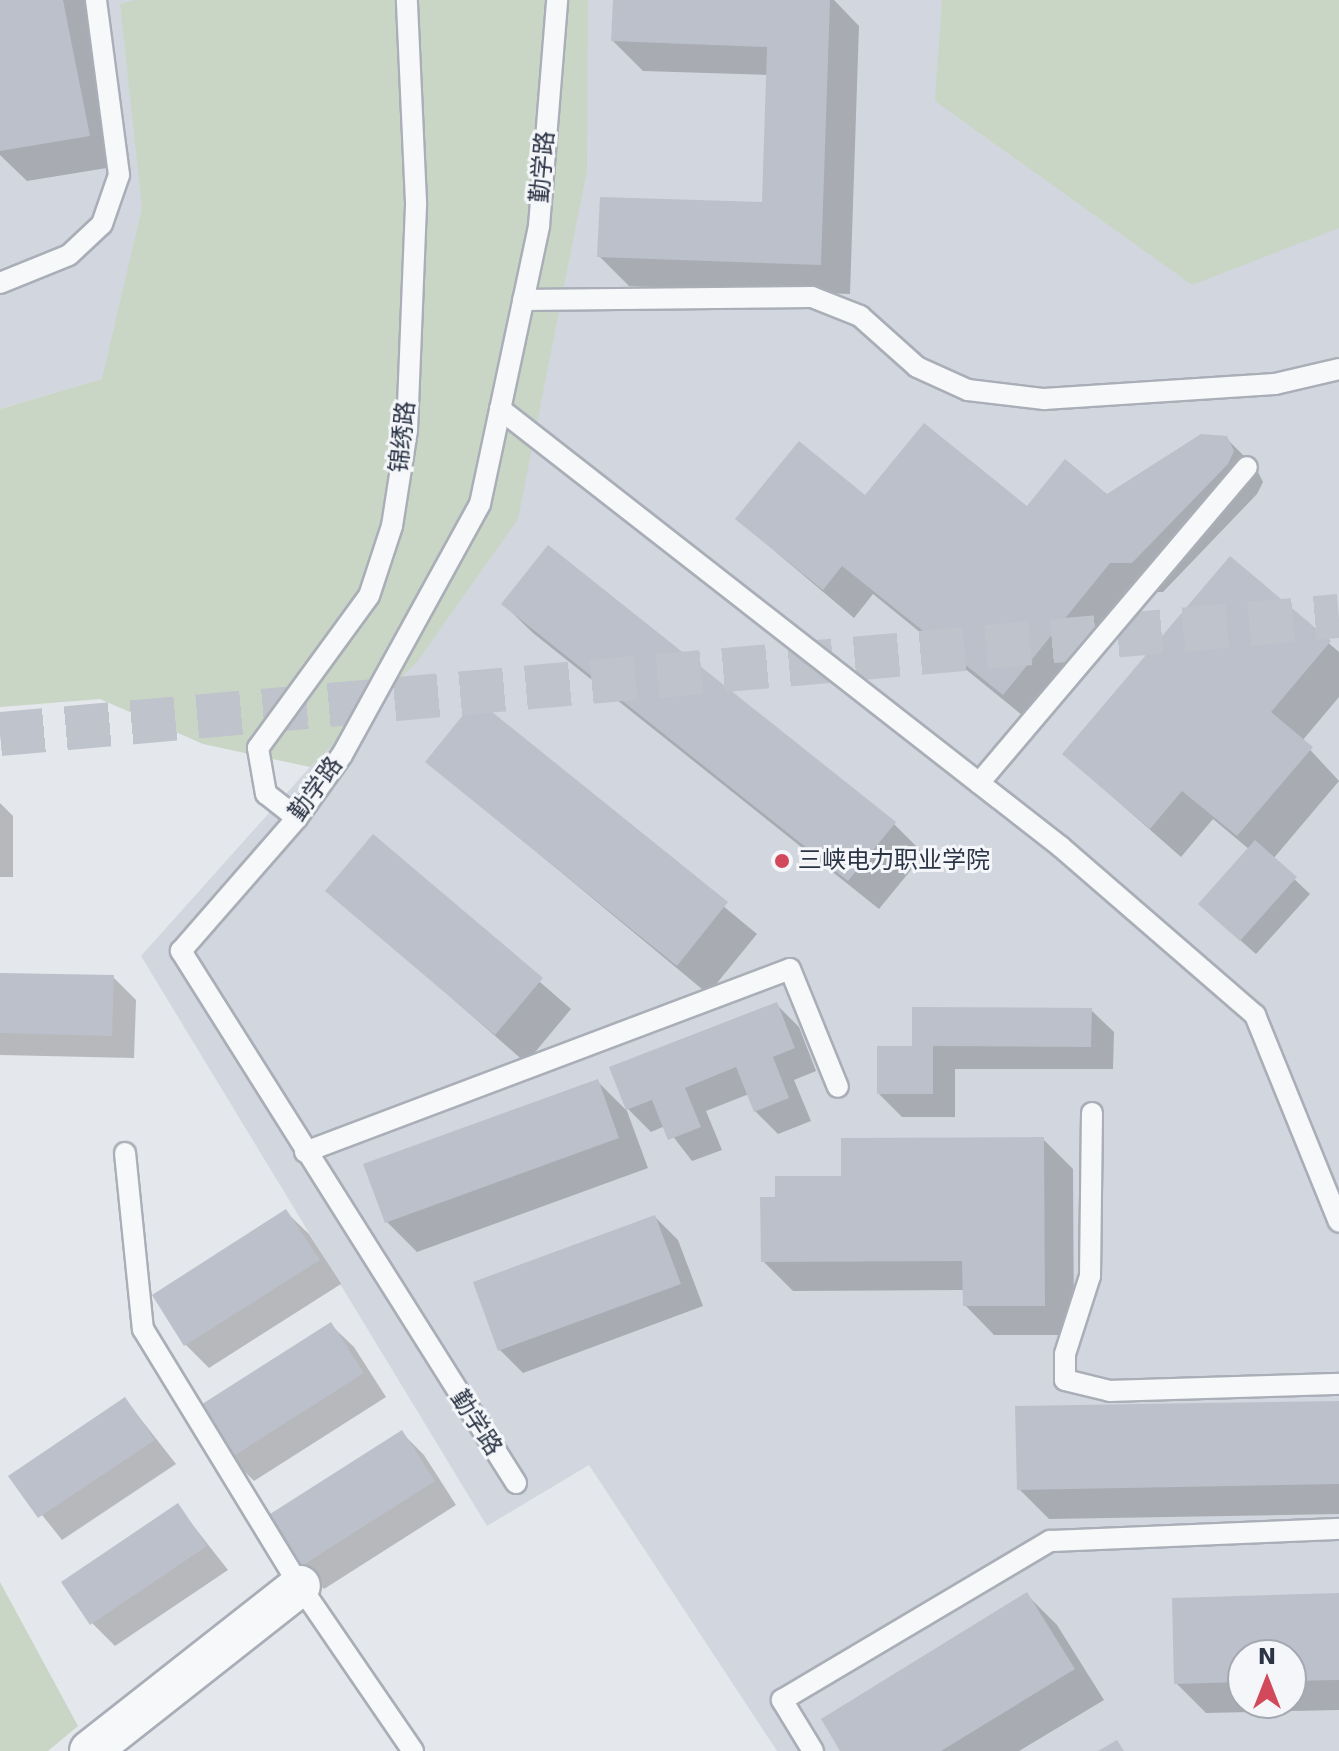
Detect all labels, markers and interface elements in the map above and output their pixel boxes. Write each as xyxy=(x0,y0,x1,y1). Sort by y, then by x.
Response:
street label: 勤学路 xyxy=(526,130,560,204)
street label: 锦绣路 xyxy=(385,400,421,474)
street label: 勤学路 xyxy=(283,751,349,827)
place label: 三峡电力职业学院 xyxy=(798,847,990,875)
marker: 三峡电力职业学院 xyxy=(773,852,791,870)
street label: 勤学路 xyxy=(444,1385,508,1461)
north arrow xyxy=(1227,1639,1307,1719)
text: N xyxy=(1258,1644,1276,1669)

